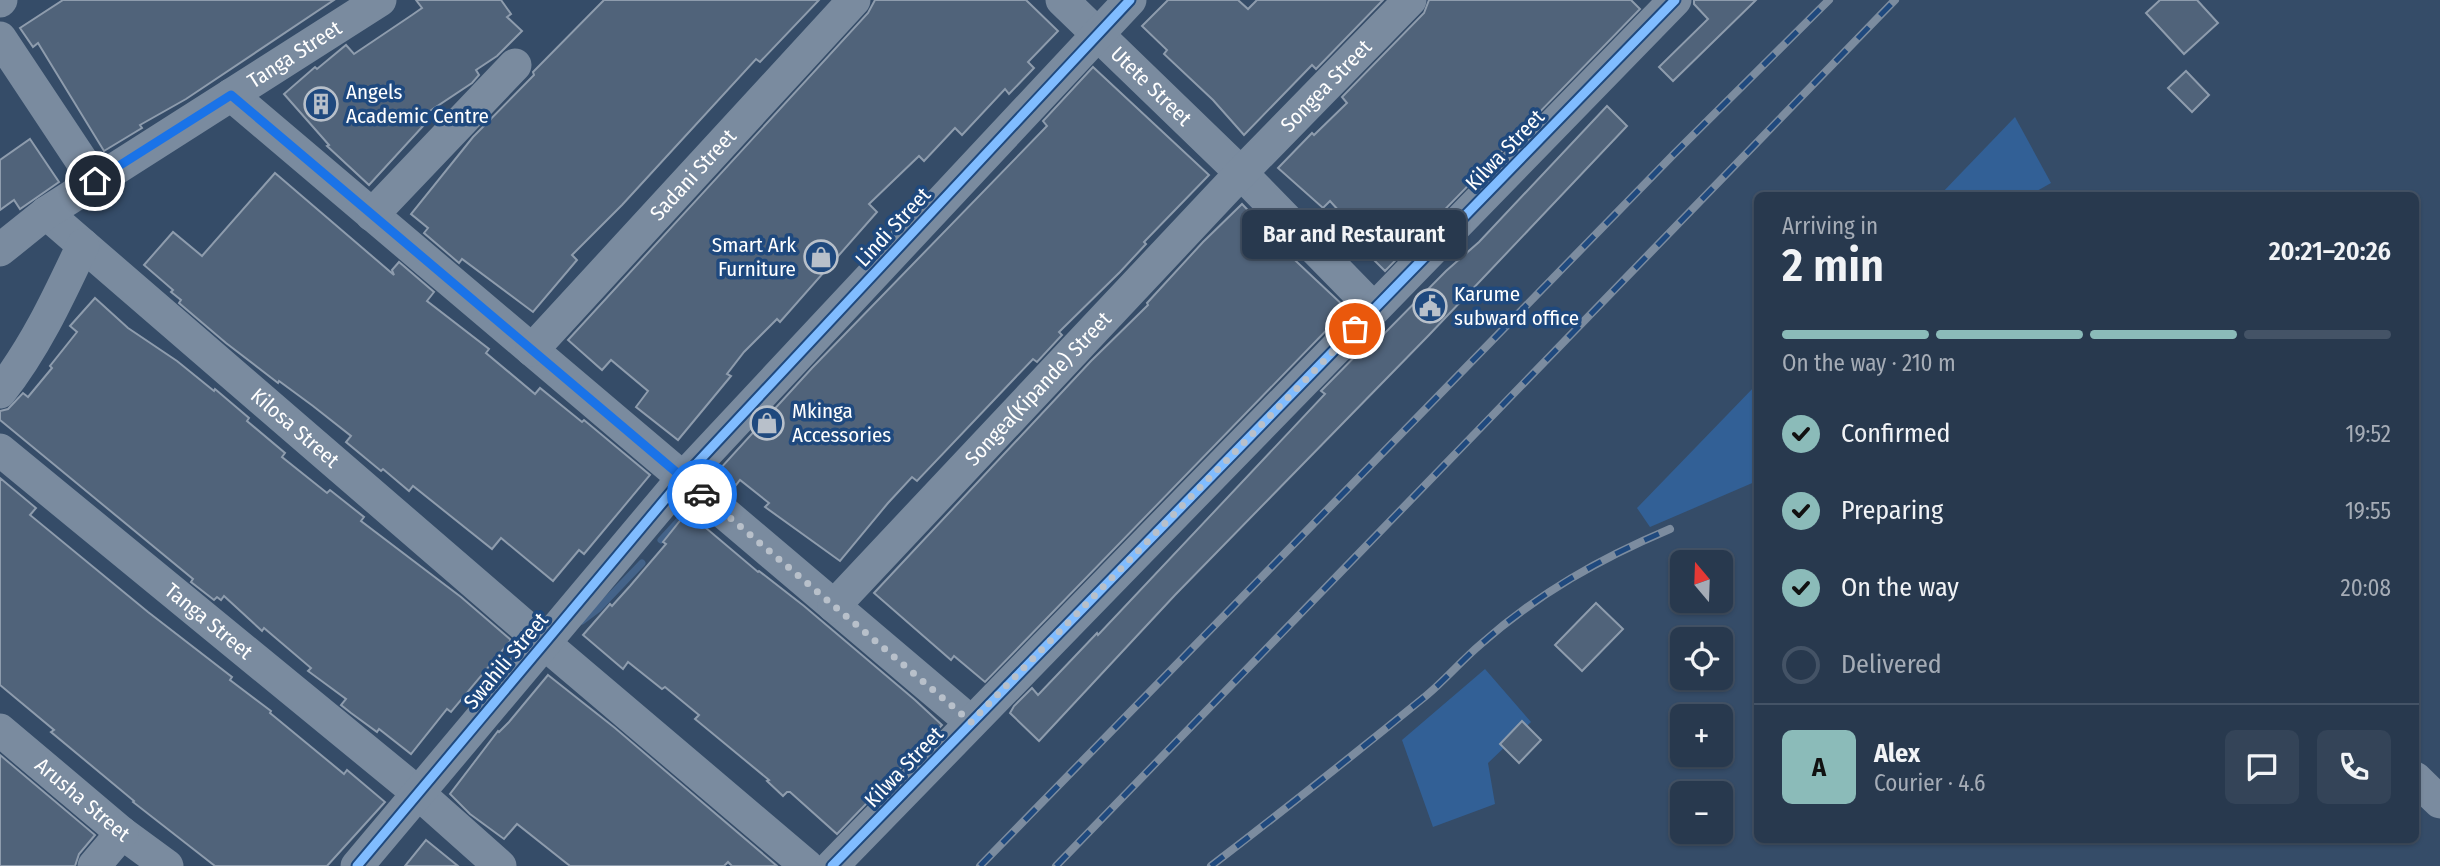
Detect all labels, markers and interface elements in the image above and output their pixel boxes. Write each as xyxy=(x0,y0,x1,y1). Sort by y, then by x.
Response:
street label: Tanga Street xyxy=(243,15,347,94)
street label: Songea Street xyxy=(1275,34,1377,138)
street label: Utete Street xyxy=(1105,41,1197,131)
place label: Angels Academic Centre xyxy=(346,79,489,129)
building icon: Angels Academic Centre xyxy=(302,85,340,123)
street label: Kilwa Street xyxy=(1460,104,1550,196)
street label: Sadani Street xyxy=(645,124,742,226)
pin xyxy=(65,151,125,211)
icon: home xyxy=(76,162,114,200)
street label: Lindi Street xyxy=(850,182,936,272)
callout: Bar and Restaurant xyxy=(1243,210,1467,259)
text: Arriving in xyxy=(1782,212,1878,240)
text: Bar and Restaurant xyxy=(1263,220,1445,248)
place label: Smart Ark Furniture xyxy=(712,232,796,282)
text: 20:21–20:26 xyxy=(2269,236,2391,267)
shop icon: Smart Ark Furniture xyxy=(802,238,840,276)
text: 2 min xyxy=(1782,238,1884,293)
place label: Karume subward office xyxy=(1454,281,1579,331)
public building icon: Karume subward office xyxy=(1411,287,1449,325)
pin xyxy=(1325,299,1385,359)
street label: Songea(Kipande) Street xyxy=(959,306,1117,471)
icon: bag xyxy=(1336,310,1374,348)
text: On the way · 210 m xyxy=(1782,349,1956,377)
street label: Kilosa Street xyxy=(245,383,345,473)
place label: Mkinga Accessories xyxy=(792,398,891,448)
shop icon: Mkinga Accessories xyxy=(748,404,786,442)
icon: check xyxy=(1782,415,1820,453)
text: Confirmed xyxy=(1841,418,1951,449)
text: 19:52 xyxy=(2345,420,2391,448)
courier xyxy=(667,459,737,529)
icon: car xyxy=(683,475,721,513)
icon: check xyxy=(1782,492,1820,530)
text: Preparing xyxy=(1841,495,1943,526)
text: 19:55 xyxy=(2345,497,2391,525)
north arrow xyxy=(1670,550,1732,612)
map controls xyxy=(1670,550,1733,844)
icon: check xyxy=(1782,569,1820,607)
text: On the way xyxy=(1841,572,1959,603)
text: 20:08 xyxy=(2341,574,2391,602)
street label: Tanga Street xyxy=(159,577,258,665)
street label: Swahili Street xyxy=(458,607,554,715)
button: locate xyxy=(1670,627,1733,690)
text: Delivered xyxy=(1841,649,1942,680)
button: + xyxy=(1670,704,1733,767)
street label: Kilwa Street xyxy=(859,721,949,813)
button: chat xyxy=(2225,730,2299,804)
button: phone xyxy=(2317,730,2391,804)
text: Alex xyxy=(1874,738,1920,769)
street label: Arusha Street xyxy=(30,752,135,847)
text: A xyxy=(1812,752,1826,783)
text: Courier · 4.6 xyxy=(1874,769,1985,797)
button: − xyxy=(1670,781,1733,844)

